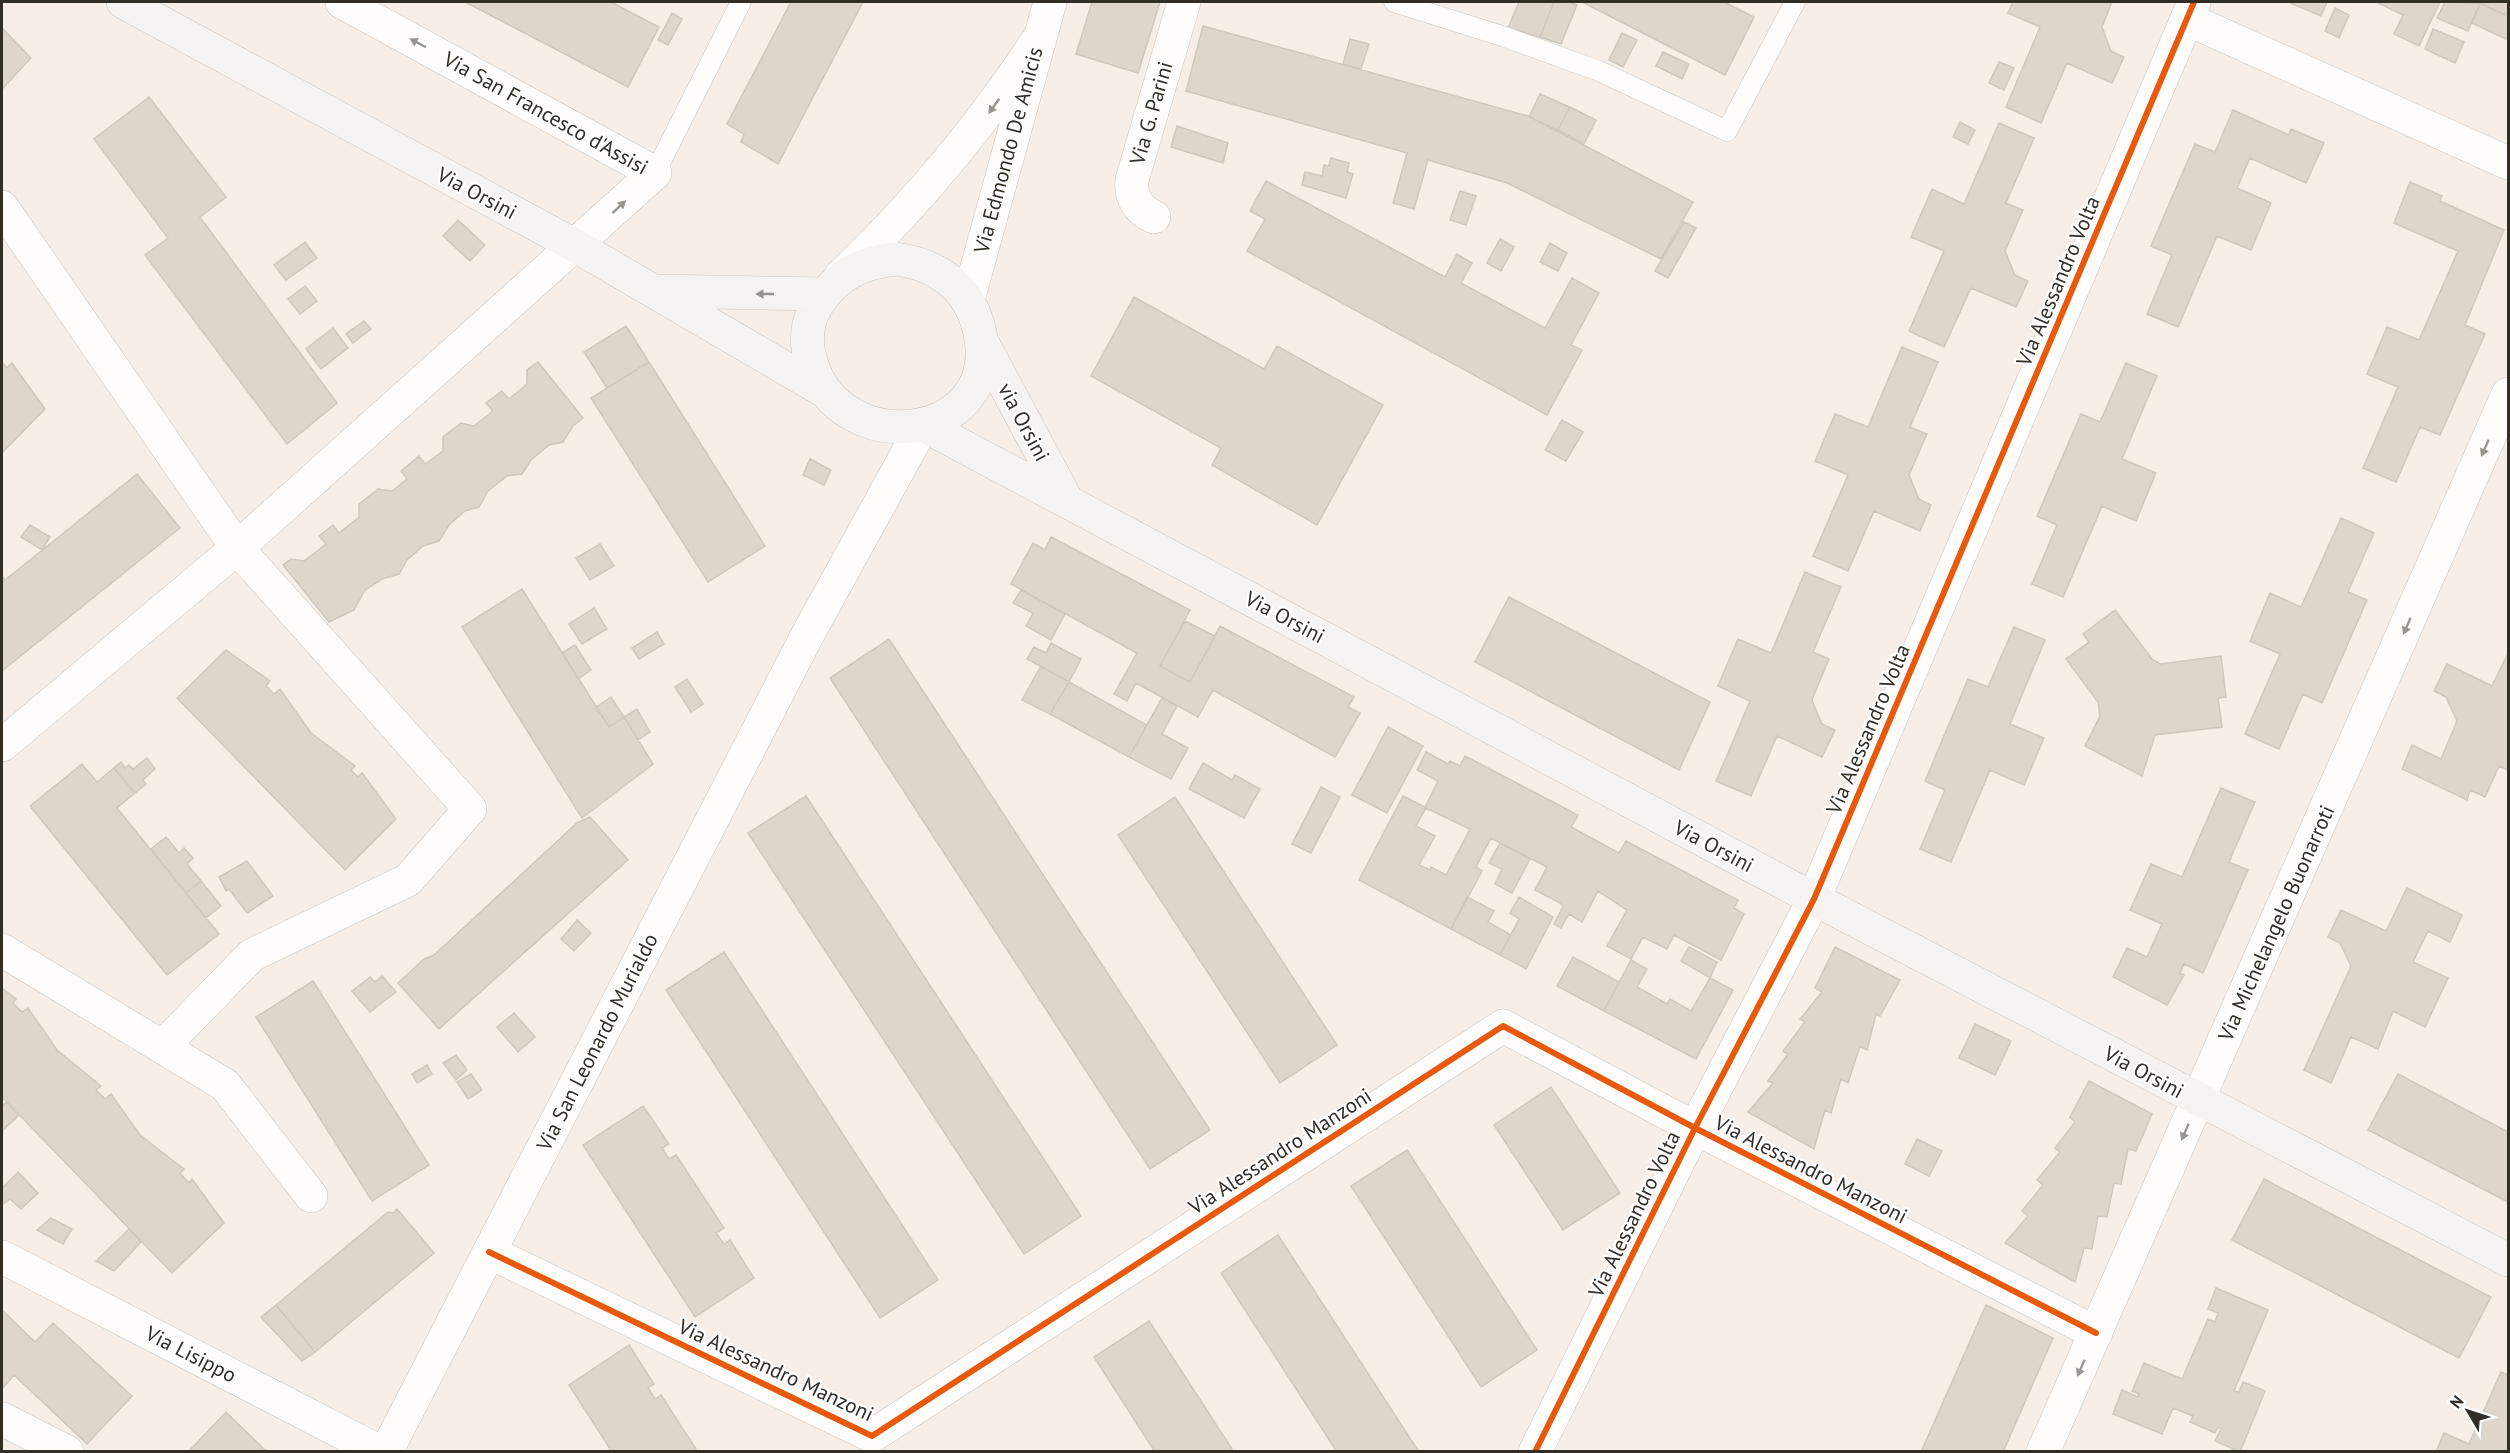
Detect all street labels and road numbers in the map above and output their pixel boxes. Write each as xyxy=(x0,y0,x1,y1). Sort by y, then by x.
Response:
street label: Via Edmondo De Amicis xyxy=(967,44,1049,257)
street label: Via San Francesco d'Assisi xyxy=(438,45,653,181)
street label: Via G. Parini xyxy=(1123,58,1179,169)
street label: Via Orsini xyxy=(432,160,522,225)
street label: Via Alessandro Volta xyxy=(2010,192,2106,371)
street label: via Orsini xyxy=(992,378,1056,466)
street label: Via Orsini xyxy=(1240,584,1330,649)
street label: Via Alessandro Volta xyxy=(1820,640,1916,819)
street label: Via Michelangelo Buonarroti xyxy=(2211,801,2340,1046)
street label: Via Orsini xyxy=(1669,813,1759,878)
street label: Via San Leonardo Murialdo xyxy=(530,929,664,1156)
street label: Via Orsini xyxy=(2099,1039,2189,1104)
street label: Via Alessandro Manzoni xyxy=(1183,1082,1377,1221)
street label: Via Alessandro Manzoni xyxy=(1709,1108,1912,1229)
street label: Via Alessandro Volta xyxy=(1582,1126,1686,1303)
street label: Via Alessandro Manzoni xyxy=(673,1312,878,1427)
street label: Via Lisippo xyxy=(140,1319,241,1388)

